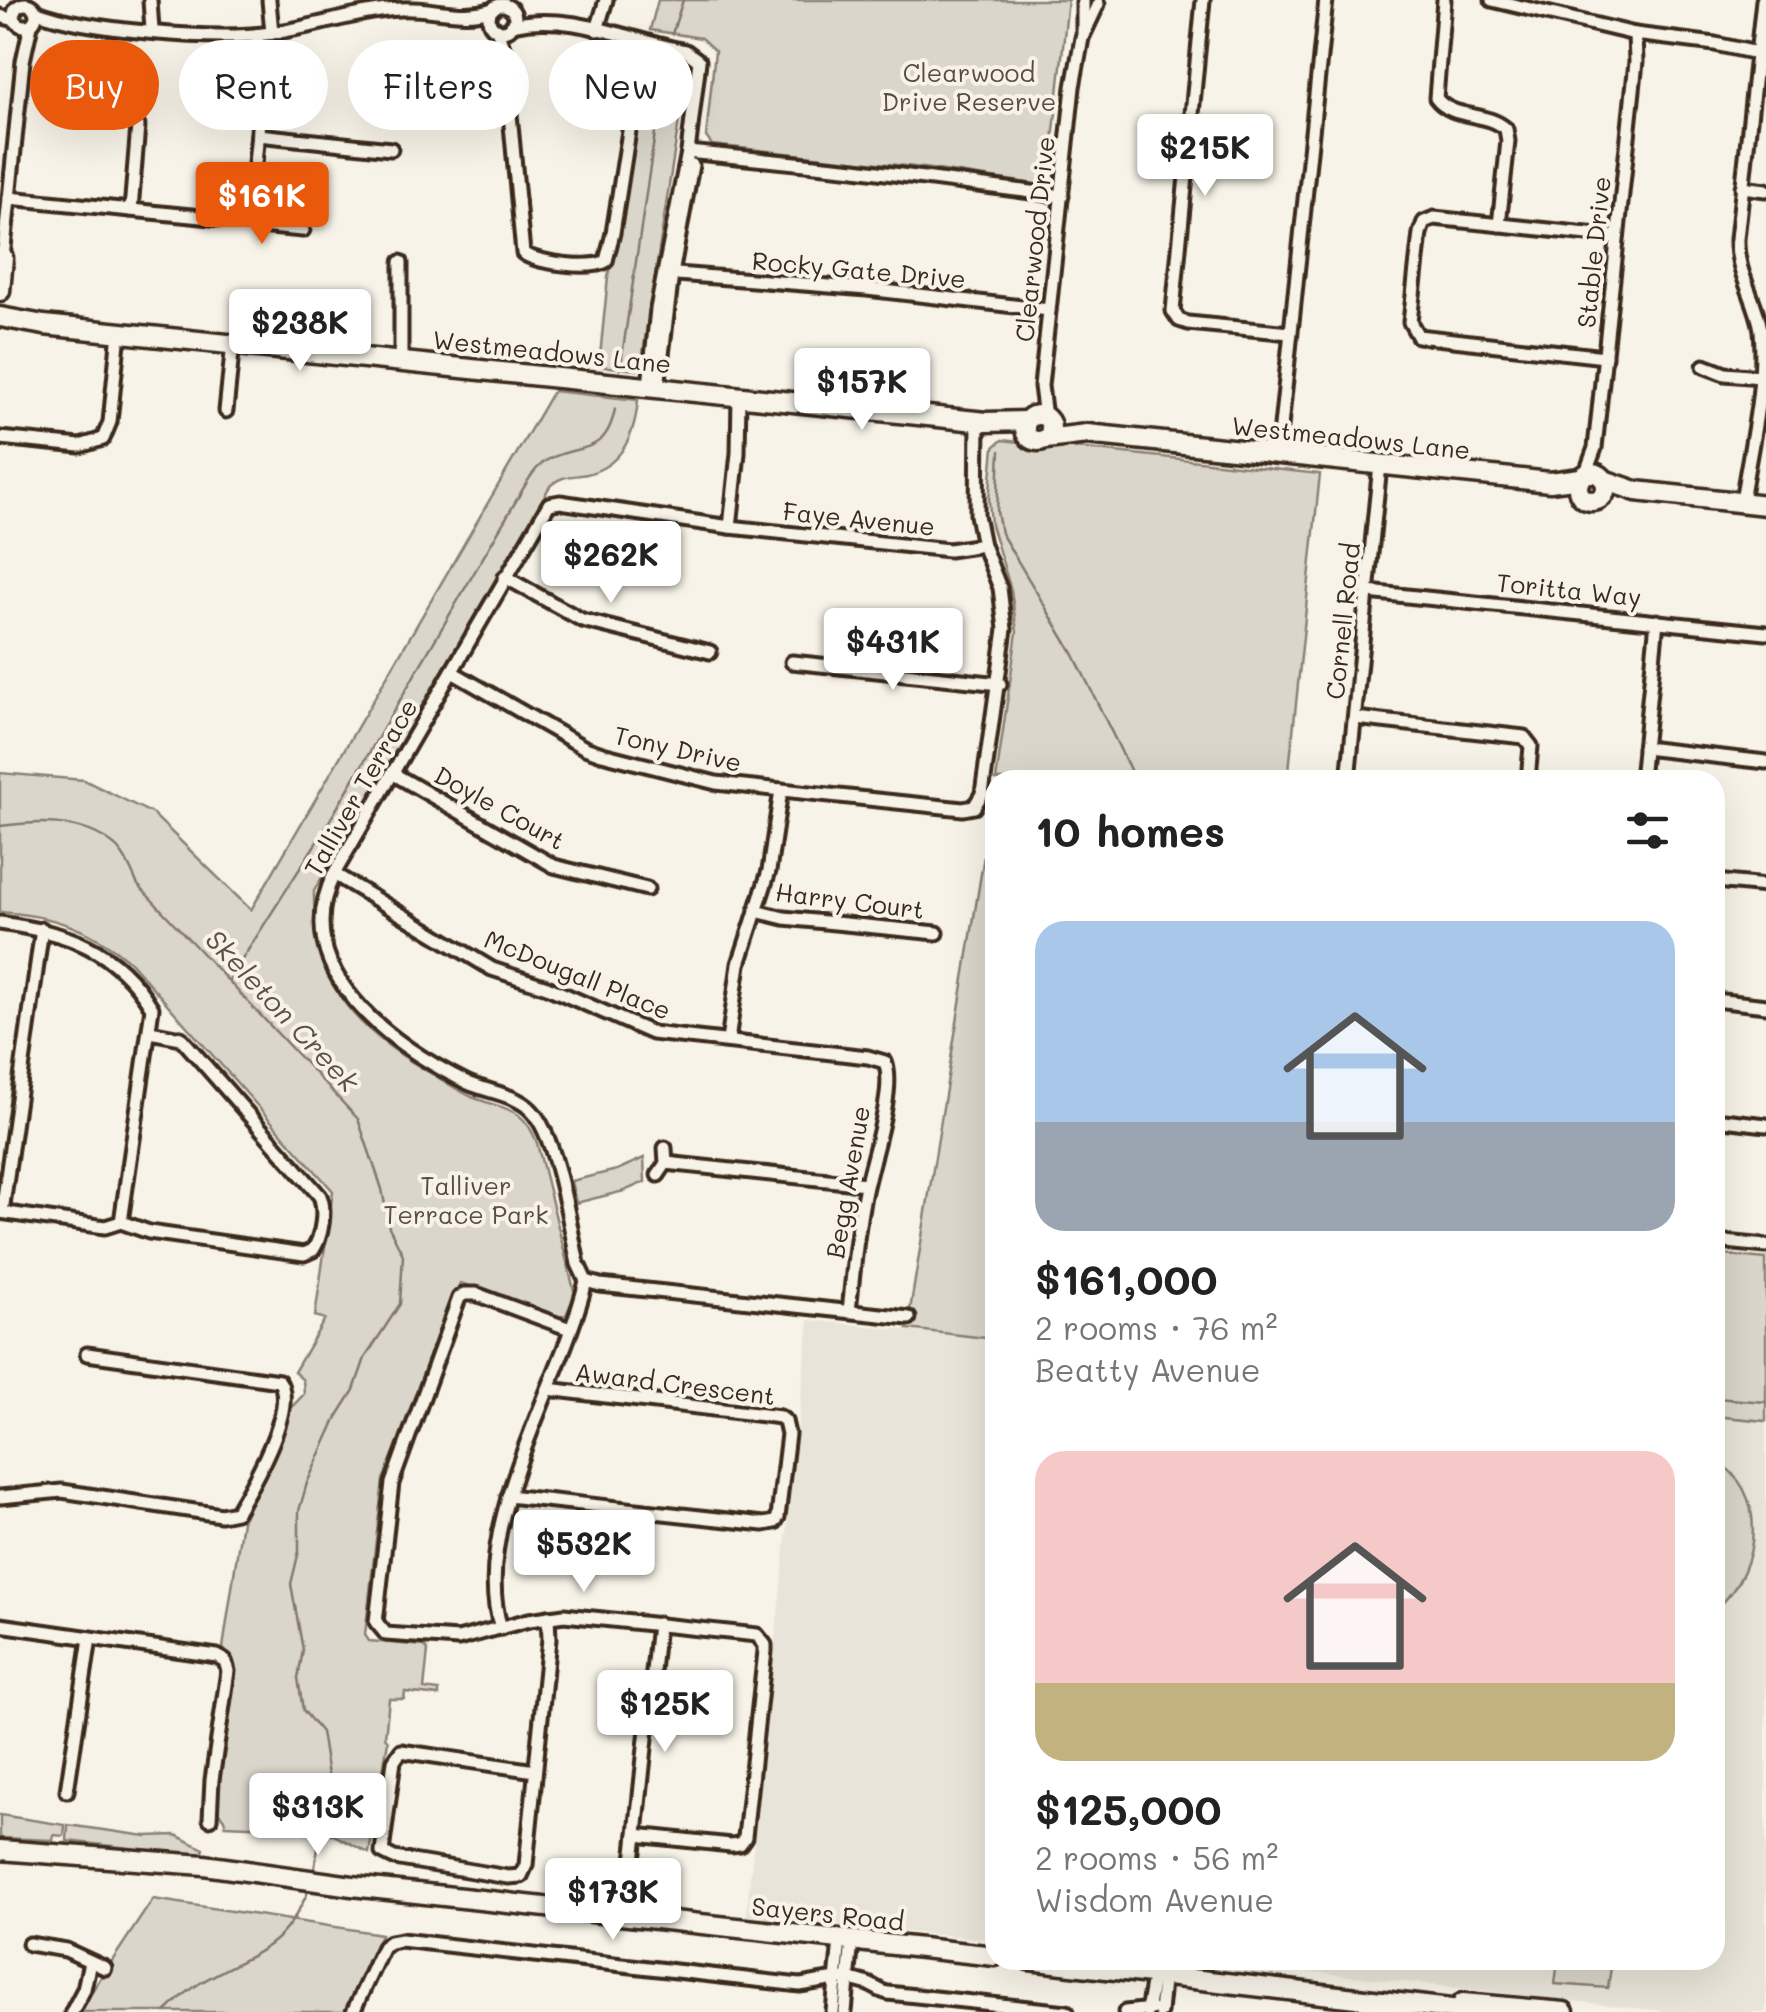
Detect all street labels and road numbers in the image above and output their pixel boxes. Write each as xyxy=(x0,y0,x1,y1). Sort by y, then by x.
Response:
street label: Clearwood Drive xyxy=(1007,135,1061,343)
street label: Stable Drive xyxy=(1569,175,1617,329)
street label: Rocky Gate Drive xyxy=(751,244,967,295)
street label: Westmeadows Lane xyxy=(431,323,673,379)
street label: Westmeadows Lane xyxy=(1230,409,1472,465)
street label: Faye Avenue xyxy=(781,494,937,543)
street label: Cornell Road xyxy=(1318,541,1366,701)
street label: Toritta Way xyxy=(1495,566,1643,613)
street label: Talliver Terrace xyxy=(296,693,424,881)
street label: Tony Drive xyxy=(611,718,745,779)
street label: Doyle Court xyxy=(428,758,571,857)
street label: Harry Court xyxy=(774,875,926,926)
street label: McDougall Place xyxy=(480,922,676,1026)
street label: Begg Avenue xyxy=(818,1103,876,1261)
street label: Award Crescent xyxy=(573,1355,777,1411)
street label: Sayers Road xyxy=(750,1889,906,1938)

